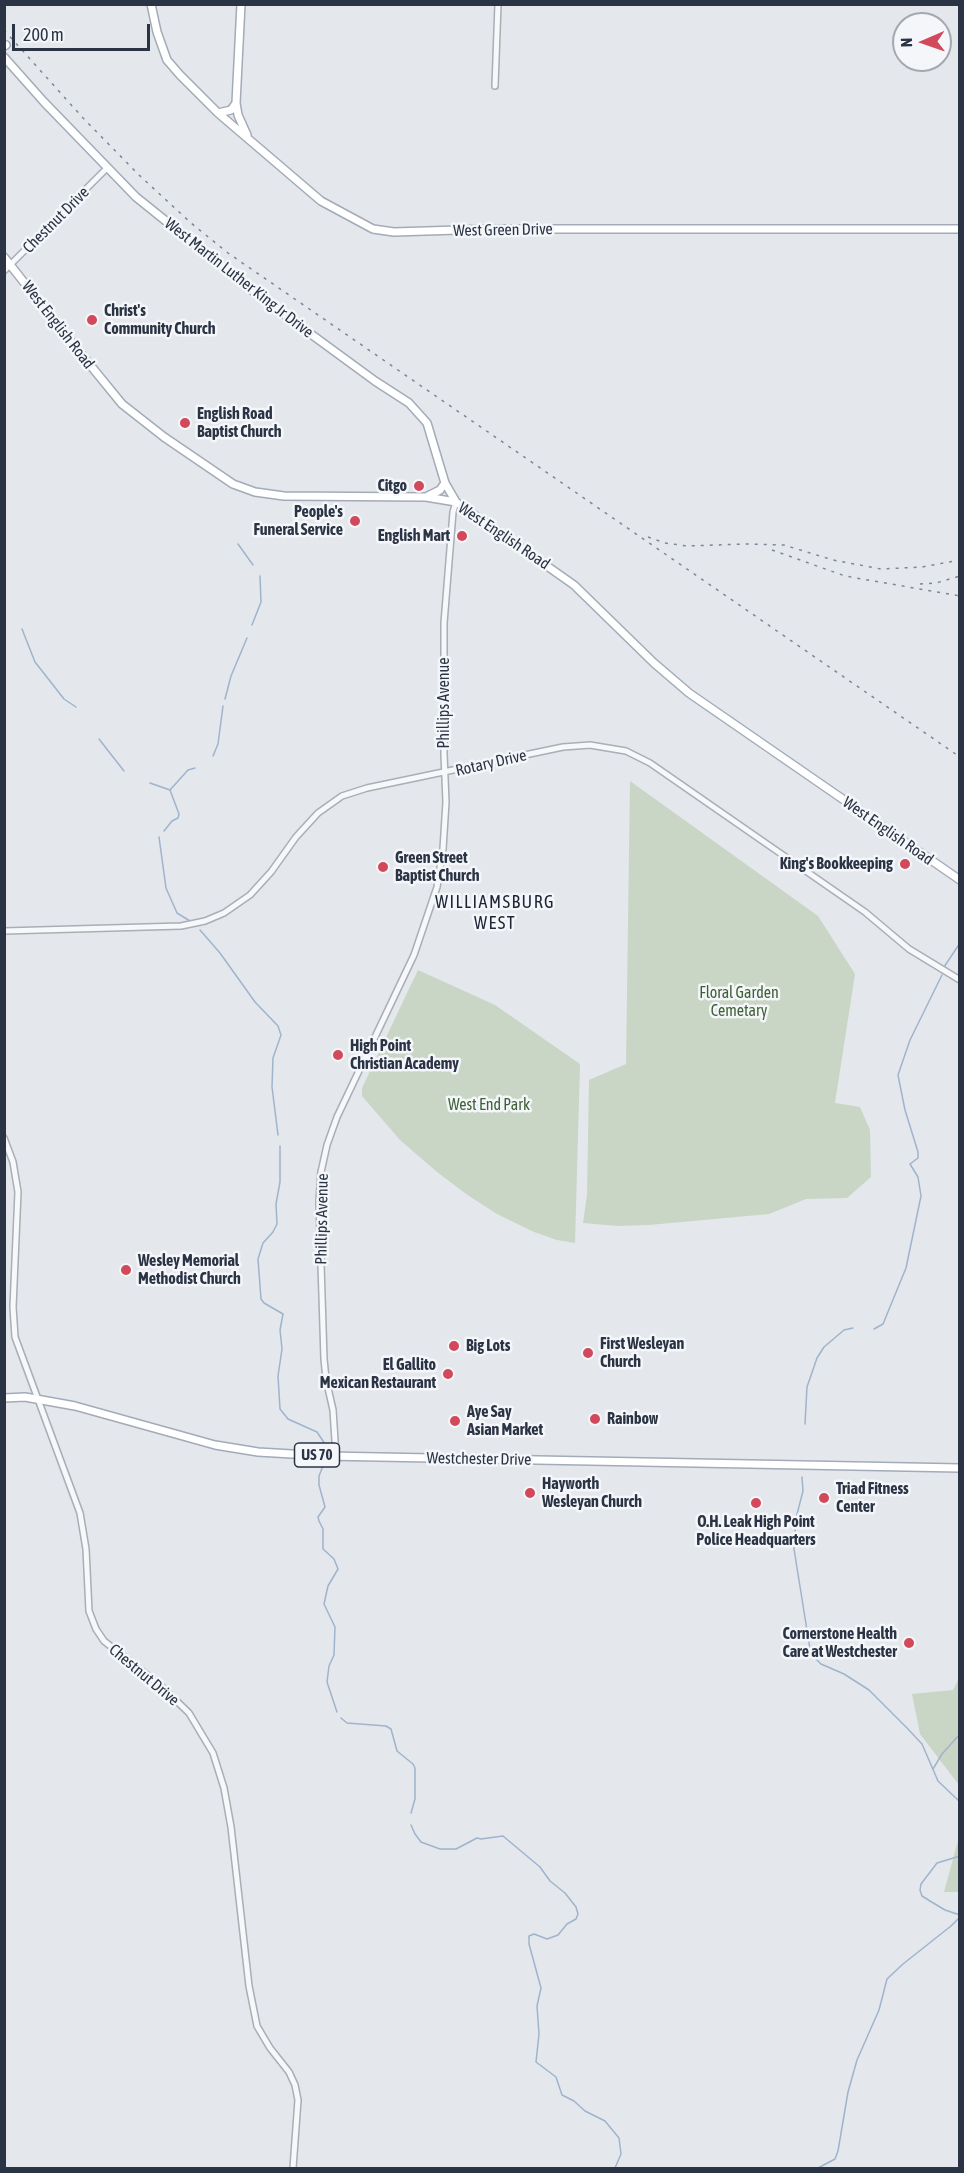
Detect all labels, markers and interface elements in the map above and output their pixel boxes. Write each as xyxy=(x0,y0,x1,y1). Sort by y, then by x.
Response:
scale bar xyxy=(15,12,153,50)
north arrow xyxy=(892,12,952,72)
text: 200 m xyxy=(23,24,64,45)
text: N xyxy=(897,38,915,48)
street label: Chestnut Drive xyxy=(19,183,93,257)
street label: West Martin Luther King Jr Drive xyxy=(161,214,317,342)
street label: West Green Drive xyxy=(453,220,553,240)
street label: West English Road xyxy=(18,277,98,373)
place label: Christ's Community Church xyxy=(104,301,215,339)
marker: Christ's Community Church xyxy=(85,313,99,327)
place label: English Road Baptist Church xyxy=(197,404,281,442)
marker: English Road Baptist Church xyxy=(178,416,192,430)
place label: Citgo xyxy=(377,476,407,496)
marker: Citgo xyxy=(412,479,426,493)
street label: West English Road xyxy=(455,498,553,574)
place label: People's Funeral Service xyxy=(254,502,343,540)
marker: People's Funeral Service xyxy=(348,514,362,528)
place label: English Mart xyxy=(378,526,450,546)
marker: English Mart xyxy=(455,529,469,543)
street label: Phillips Avenue xyxy=(434,657,454,749)
street label: Rotary Drive xyxy=(454,746,528,780)
street label: West English Road xyxy=(839,793,937,869)
place label: Green Street Baptist Church xyxy=(395,848,479,886)
place label: King's Bookkeeping xyxy=(780,854,893,874)
marker: King's Bookkeeping xyxy=(898,857,912,871)
marker: Green Street Baptist Church xyxy=(376,860,390,874)
district label: WILLIAMSBURG WEST xyxy=(435,891,555,934)
park label: Floral Garden Cemetary xyxy=(699,983,779,1021)
place label: High Point Christian Academy xyxy=(350,1036,459,1074)
marker: High Point Christian Academy xyxy=(331,1048,345,1062)
park label: West End Park xyxy=(448,1095,530,1115)
street label: Phillips Avenue xyxy=(312,1173,332,1265)
place label: Wesley Memorial Methodist Church xyxy=(138,1251,241,1289)
marker: Wesley Memorial Methodist Church xyxy=(119,1263,133,1277)
place label: First Wesleyan Church xyxy=(600,1334,684,1372)
place label: Big Lots xyxy=(466,1336,510,1356)
marker: Big Lots xyxy=(447,1339,461,1353)
marker: First Wesleyan Church xyxy=(581,1346,595,1360)
place label: El Gallito Mexican Restaurant xyxy=(320,1355,436,1393)
marker: El Gallito Mexican Restaurant xyxy=(441,1367,455,1381)
place label: Aye Say Asian Market xyxy=(467,1402,543,1440)
place label: Rainbow xyxy=(607,1409,658,1429)
marker: Rainbow xyxy=(588,1412,602,1426)
marker: Aye Say Asian Market xyxy=(448,1414,462,1428)
road number: US 70 xyxy=(294,1443,340,1467)
street label: Westchester Drive xyxy=(426,1448,532,1470)
place label: Hayworth Wesleyan Church xyxy=(542,1474,642,1512)
place label: Triad Fitness Center xyxy=(836,1479,909,1517)
marker: Hayworth Wesleyan Church xyxy=(523,1486,537,1500)
marker: Triad Fitness Center xyxy=(817,1491,831,1505)
marker: O.H. Leak High Point Police Headquarters xyxy=(749,1496,763,1510)
place label: O.H. Leak High Point Police Headquarters xyxy=(696,1512,816,1550)
place label: Cornerstone Health Care at Westchester xyxy=(782,1624,897,1662)
marker: Cornerstone Health Care at Westchester xyxy=(902,1636,916,1650)
street label: Chestnut Drive xyxy=(105,1640,183,1710)

